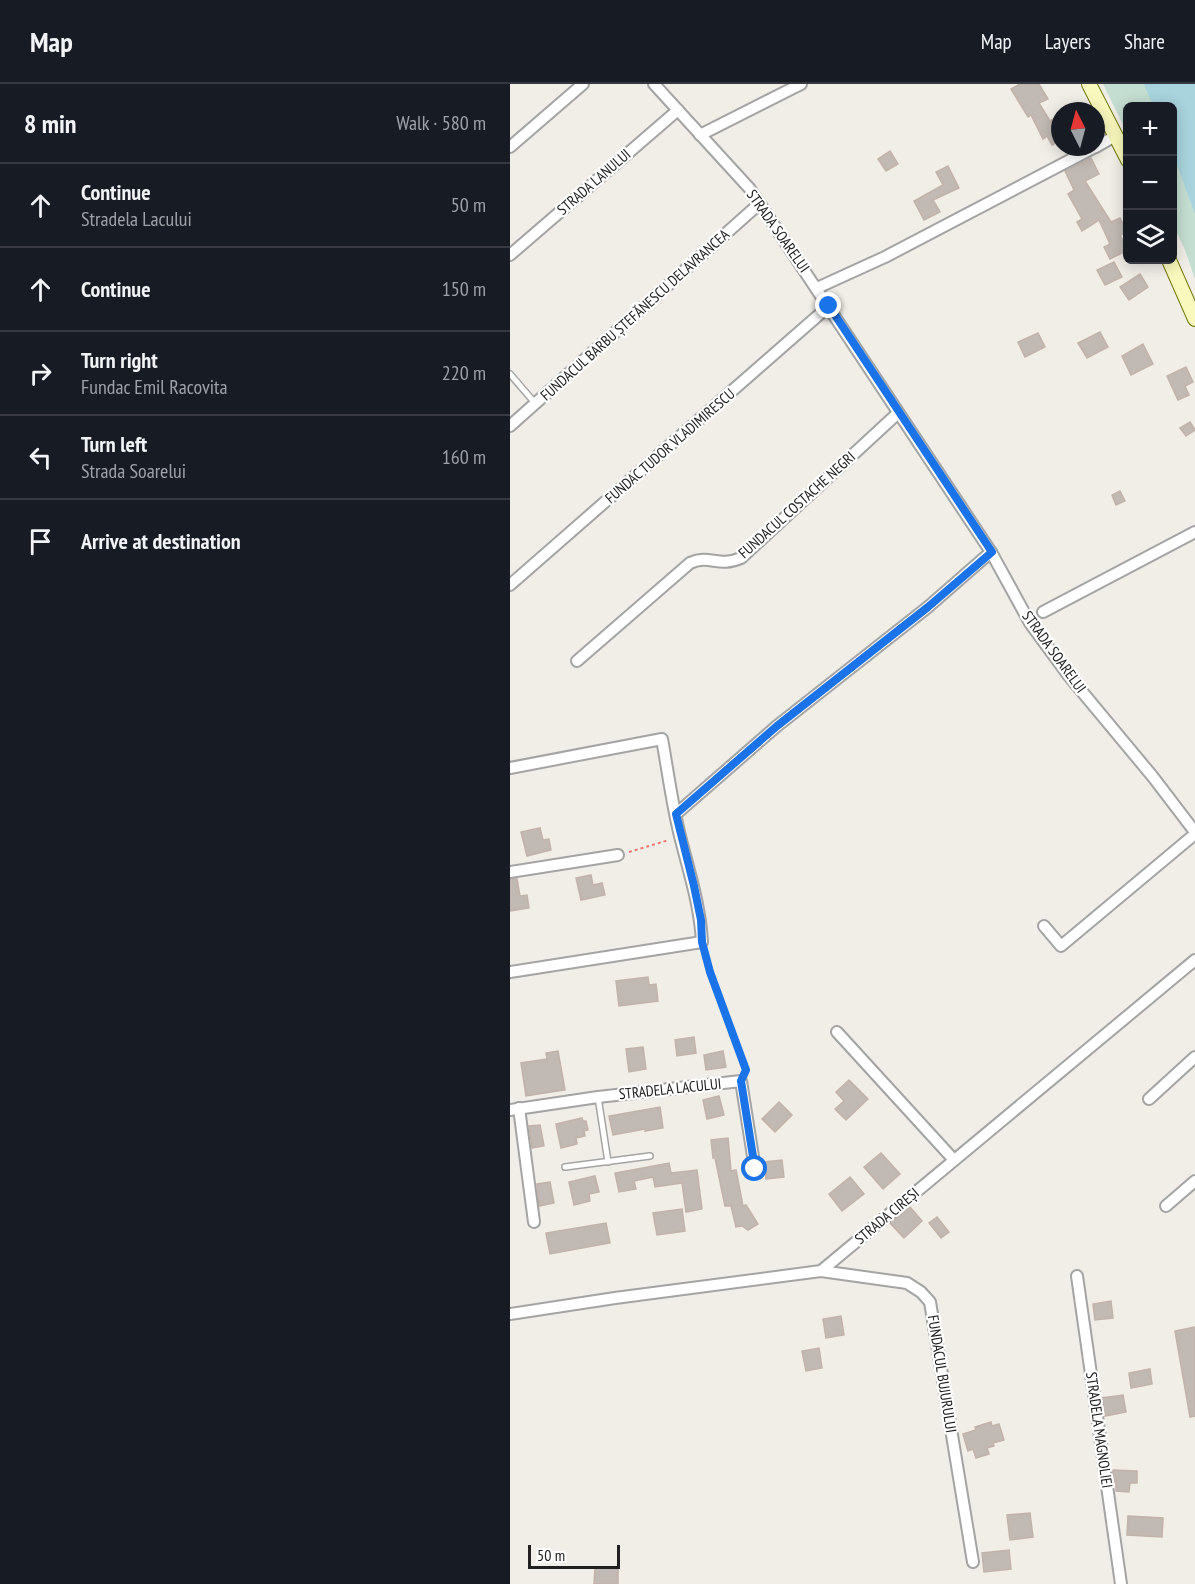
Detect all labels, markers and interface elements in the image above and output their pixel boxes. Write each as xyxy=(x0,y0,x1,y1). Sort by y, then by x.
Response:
text: Map xyxy=(30,23,73,60)
text: Map xyxy=(981,28,1012,55)
text: Layers xyxy=(1045,28,1091,55)
text: Share xyxy=(1124,28,1165,55)
north arrow xyxy=(1051,102,1105,156)
map controls xyxy=(1123,102,1177,264)
button: + xyxy=(1123,102,1177,156)
text: 8 min xyxy=(24,107,77,140)
text: Walk · 580 m xyxy=(396,110,486,136)
street label: STRADA LANULUI xyxy=(553,145,634,219)
button: − xyxy=(1123,156,1177,210)
text: Continue xyxy=(81,178,151,206)
street label: STRADA SOARELUI xyxy=(743,186,814,276)
icon: ahead xyxy=(24,189,57,222)
text: 50 m xyxy=(451,192,486,218)
text: Stradela Lacului xyxy=(81,206,192,232)
button: layers xyxy=(1123,210,1177,264)
street label: FUNDACUL BARBU ȘTEFĂNESCU DELAVRANCEA xyxy=(536,224,734,405)
icon: ahead xyxy=(24,273,57,306)
text: Continue xyxy=(81,275,151,303)
text: 150 m xyxy=(442,276,486,302)
route end xyxy=(815,292,841,318)
text: Turn right xyxy=(81,346,158,374)
icon: right xyxy=(24,357,57,390)
text: 220 m xyxy=(442,360,486,386)
text: Fundac Emil Racovita xyxy=(81,374,228,400)
street label: FUNDAC TUDOR VLADIMIRESCU xyxy=(601,384,738,507)
text: Turn left xyxy=(81,430,147,458)
icon: left xyxy=(24,441,57,474)
text: 160 m xyxy=(442,444,486,470)
street label: FUNDACUL COSTACHE NEGRI xyxy=(734,447,859,562)
text: Strada Soarelui xyxy=(81,458,186,484)
icon: arrive xyxy=(24,525,57,558)
text: Arrive at destination xyxy=(81,527,241,555)
street label: STRADA SOARELUI xyxy=(1018,607,1091,697)
street label: STRADELA LACULUI xyxy=(618,1074,722,1103)
route start xyxy=(741,1155,767,1181)
street label: STRADA CIREȘI xyxy=(851,1183,923,1248)
street label: FUNDACUL BUJURULUI xyxy=(924,1314,961,1434)
street label: STRADELA MAGNOLIEI xyxy=(1082,1371,1117,1489)
scale bar xyxy=(528,1542,620,1570)
text: 50 m xyxy=(537,1545,565,1565)

